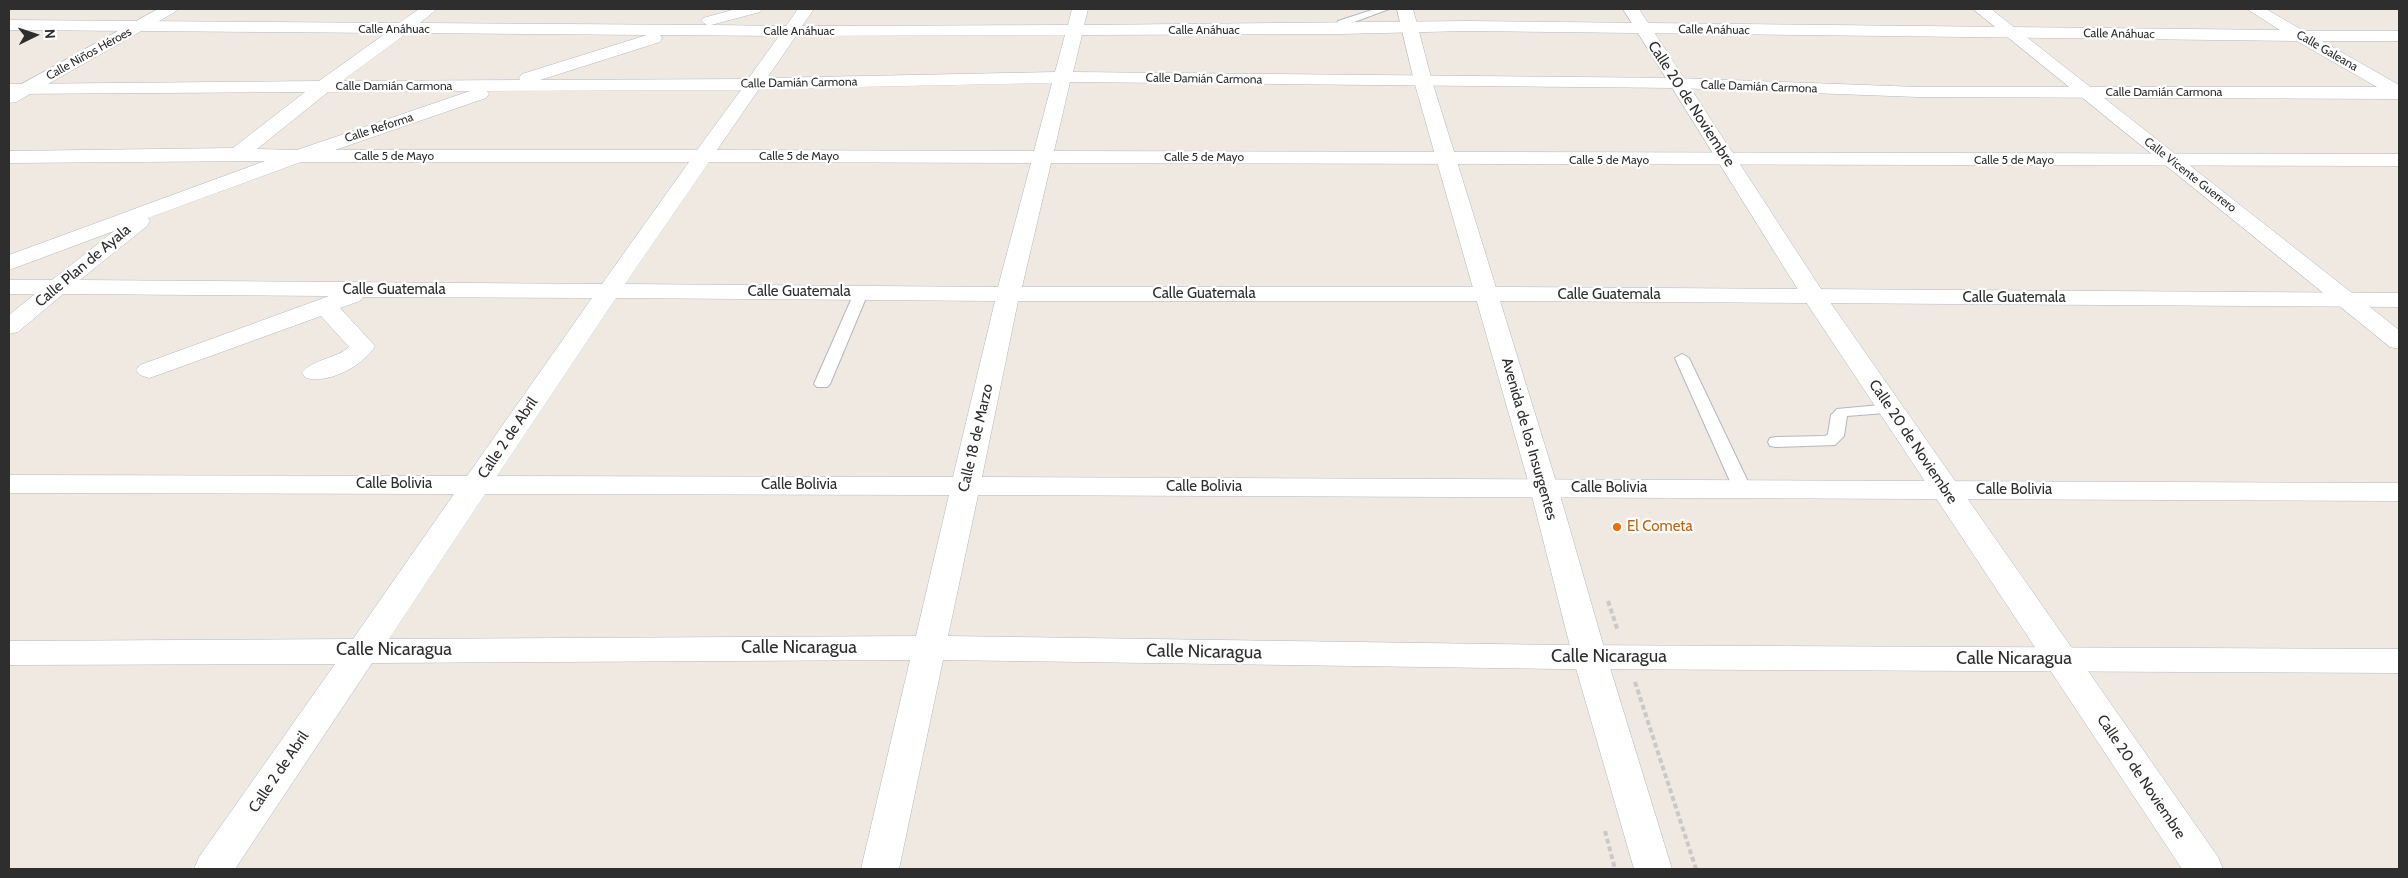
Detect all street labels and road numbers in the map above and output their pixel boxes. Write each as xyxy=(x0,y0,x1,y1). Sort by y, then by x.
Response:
street label: Calle Anáhuac xyxy=(358,22,430,36)
street label: Calle Anáhuac xyxy=(1678,22,1750,38)
street label: Calle Anáhuac xyxy=(1168,23,1240,37)
street label: Calle Anáhuac xyxy=(763,24,835,38)
street label: Calle Niños Héroes xyxy=(44,25,134,83)
street label: Calle Anáhuac xyxy=(2083,26,2155,42)
street label: Calle Galeana xyxy=(2294,28,2360,74)
street label: Calle 20 de Noviembre xyxy=(1644,38,1738,170)
street label: Calle Damián Carmona xyxy=(1146,71,1262,87)
street label: Calle Damián Carmona xyxy=(741,75,857,91)
street label: Calle Damián Carmona xyxy=(1700,78,1818,96)
street label: Calle Damián Carmona xyxy=(336,79,452,93)
street label: Calle Damián Carmona xyxy=(2106,85,2222,99)
street label: Calle Reforma xyxy=(343,110,415,146)
street label: Calle Vicente Guerrero xyxy=(2141,134,2239,216)
street label: Calle 5 de Mayo xyxy=(354,149,434,163)
street label: Calle 5 de Mayo xyxy=(759,149,839,163)
street label: Calle 5 de Mayo xyxy=(1164,150,1244,164)
street label: Calle 5 de Mayo xyxy=(1569,153,1649,167)
street label: Calle 5 de Mayo xyxy=(1974,153,2054,167)
street label: Calle Plan de Ayala xyxy=(32,221,134,311)
street label: Calle Guatemala xyxy=(342,281,446,299)
street label: Calle Guatemala xyxy=(747,283,851,301)
street label: Calle Guatemala xyxy=(1152,285,1256,303)
street label: Calle Guatemala xyxy=(1557,286,1661,304)
street label: Calle Guatemala xyxy=(1962,289,2066,307)
street label: Avenida de los Insurgentes xyxy=(1497,356,1561,522)
street label: Calle 20 de Noviembre xyxy=(1865,376,1961,508)
street label: Calle 18 de Marzo xyxy=(955,382,997,494)
street label: Calle 2 de Abril xyxy=(474,394,542,482)
street label: Calle Bolivia xyxy=(356,475,432,493)
street label: Calle Bolivia xyxy=(761,476,837,494)
street label: Calle Bolivia xyxy=(1166,478,1242,496)
street label: Calle Bolivia xyxy=(1571,479,1647,497)
street label: Calle Bolivia xyxy=(1976,481,2052,499)
street label: Calle Nicaragua xyxy=(741,637,857,659)
street label: Calle Nicaragua xyxy=(336,639,452,661)
street label: Calle Nicaragua xyxy=(1146,640,1262,664)
street label: Calle Nicaragua xyxy=(1551,646,1667,668)
street label: Calle Nicaragua xyxy=(1956,648,2072,670)
street label: Calle 20 de Noviembre xyxy=(2093,711,2189,843)
street label: Calle 2 de Abril xyxy=(245,728,313,816)

